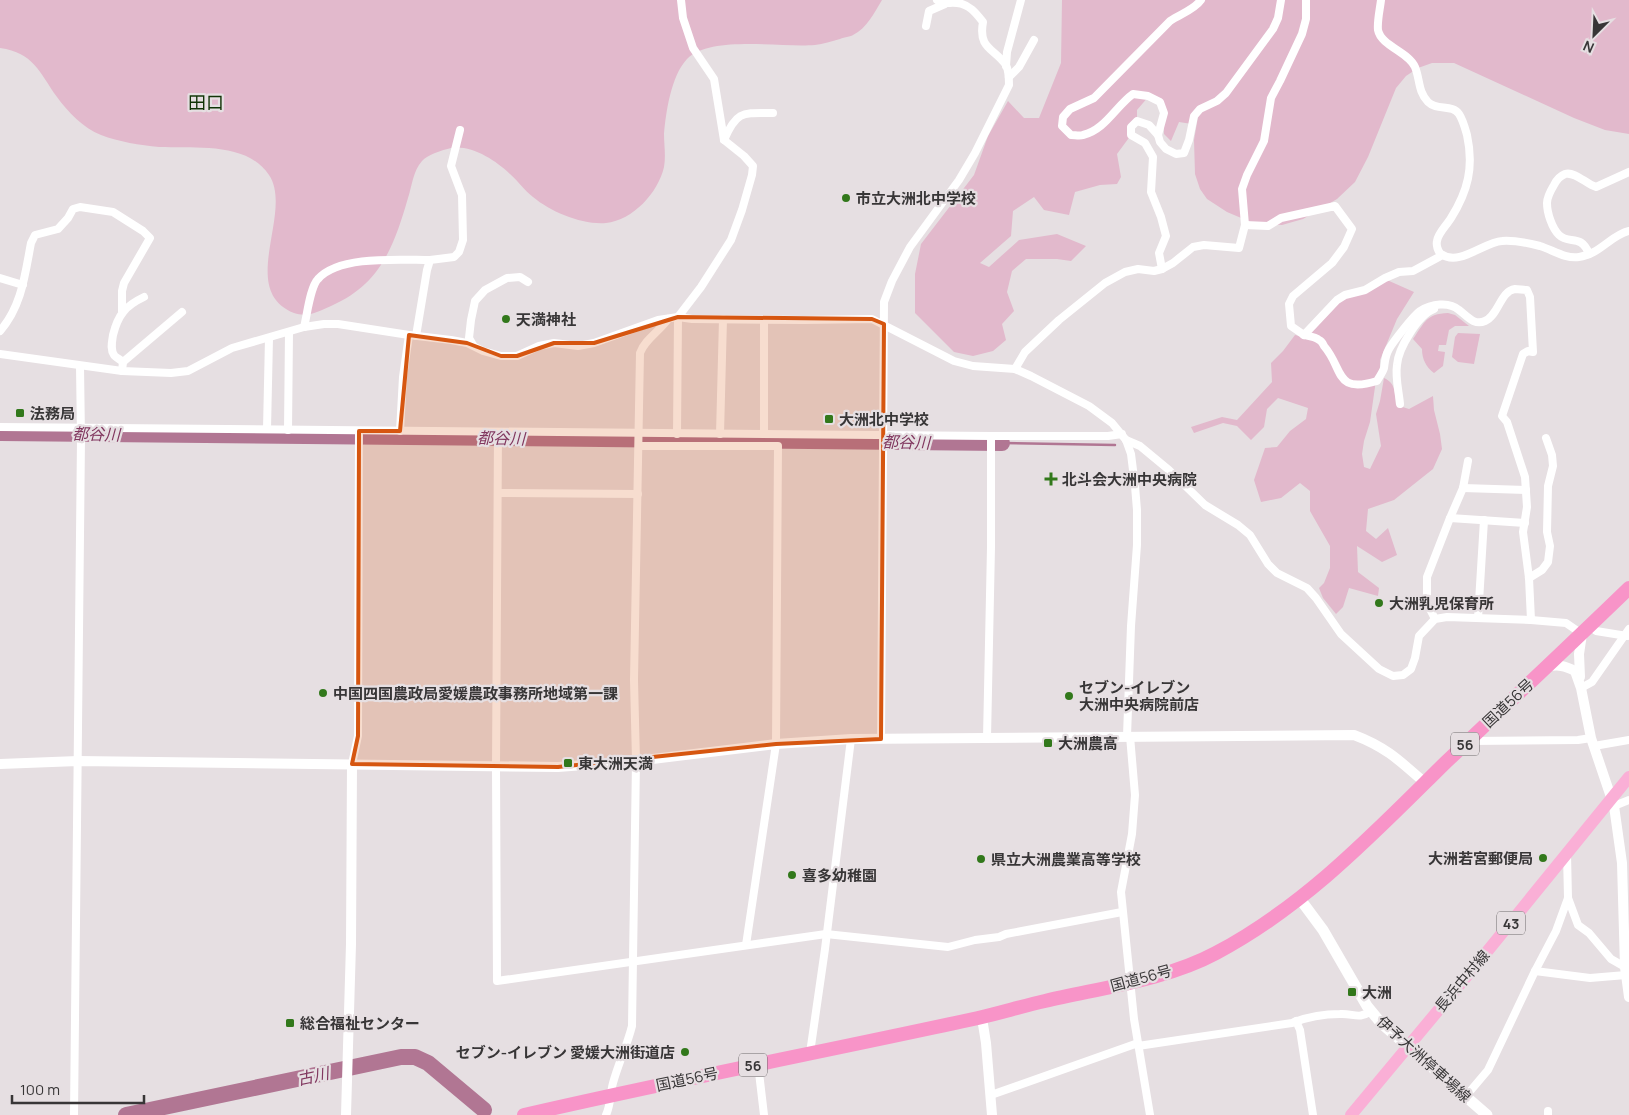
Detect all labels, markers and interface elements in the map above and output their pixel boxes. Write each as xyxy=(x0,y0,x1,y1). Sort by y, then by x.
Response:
north arrow xyxy=(1569,10,1619,60)
text: N xyxy=(1580,37,1597,58)
district label: 田口 xyxy=(188,90,224,114)
place label: 市立大洲北中学校 xyxy=(856,188,976,209)
marker: 市立大洲北中学校 xyxy=(840,192,852,204)
place label: 天満神社 xyxy=(516,309,576,330)
marker: 天満神社 xyxy=(500,313,512,325)
place label: 法務局 xyxy=(30,403,75,424)
marker: 法務局 xyxy=(14,407,26,419)
place label: 大洲北中学校 xyxy=(839,409,929,430)
marker: 大洲北中学校 xyxy=(823,413,835,425)
water label: 都谷川 xyxy=(72,423,122,445)
water label: 都谷川 xyxy=(477,427,527,449)
water label: 都谷川 xyxy=(882,431,932,453)
place label: 北斗会大洲中央病院 xyxy=(1062,469,1197,490)
marker: 北斗会大洲中央病院 xyxy=(1044,472,1058,486)
place label: 大洲乳児保育所 xyxy=(1389,593,1494,614)
marker: 大洲乳児保育所 xyxy=(1373,597,1385,609)
street label: 国道56号 xyxy=(1478,674,1538,732)
place label: セブン-イレブン 大洲中央病院前店 xyxy=(1079,677,1199,715)
place label: 中国四国農政局愛媛農政事務所地域第一課 xyxy=(333,683,618,704)
marker: 中国四国農政局愛媛農政事務所地域第一課 xyxy=(317,687,329,699)
marker: セブン-イレブン 大洲中央病院前店 xyxy=(1063,690,1075,702)
road number: 56 xyxy=(1451,732,1479,756)
place label: 大洲農高 xyxy=(1058,733,1118,754)
marker: 大洲農高 xyxy=(1042,737,1054,749)
place label: 東大洲天満 xyxy=(578,753,653,774)
marker: 東大洲天満 xyxy=(562,757,574,769)
place label: 大洲若宮郵便局 xyxy=(1428,848,1533,869)
place label: 県立大洲農業高等学校 xyxy=(991,849,1141,870)
marker: 大洲若宮郵便局 xyxy=(1537,852,1549,864)
marker: 県立大洲農業高等学校 xyxy=(975,853,987,865)
place label: 喜多幼稚園 xyxy=(802,865,877,886)
marker: 喜多幼稚園 xyxy=(786,869,798,881)
road number: 43 xyxy=(1497,911,1525,934)
street label: 長浜中村線 xyxy=(1430,946,1494,1016)
street label: 国道56号 xyxy=(1108,960,1174,996)
place label: 大洲 xyxy=(1362,982,1392,1003)
marker: 大洲 xyxy=(1346,986,1358,998)
street label: 伊予大洲停車場線 xyxy=(1372,1011,1476,1107)
place label: 総合福祉センター xyxy=(300,1013,420,1034)
marker: 総合福祉センター xyxy=(284,1017,296,1029)
place label: セブン-イレブン 愛媛大洲街道店 xyxy=(456,1042,675,1063)
marker: セブン-イレブン 愛媛大洲街道店 xyxy=(679,1046,691,1058)
road number: 56 xyxy=(739,1054,767,1076)
water label: 古川 xyxy=(295,1061,333,1090)
street label: 国道56号 xyxy=(654,1062,720,1096)
scale bar xyxy=(12,1072,145,1104)
text: 100 m xyxy=(20,1079,60,1100)

